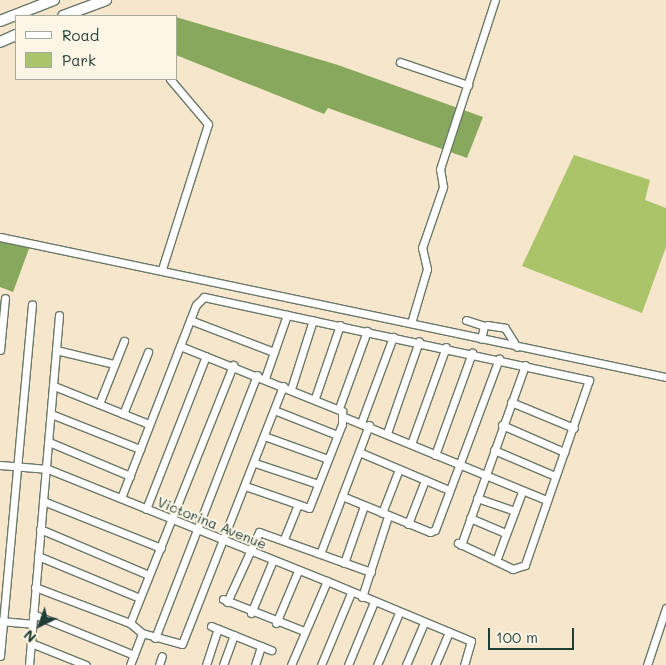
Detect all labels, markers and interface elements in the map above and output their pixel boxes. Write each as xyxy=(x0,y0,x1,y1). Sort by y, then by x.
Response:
legend xyxy=(15,15,178,80)
text: Road xyxy=(62,25,99,45)
text: Park xyxy=(62,50,96,70)
street label: Victorina Avenue xyxy=(155,493,269,553)
north arrow xyxy=(15,600,65,650)
scale bar xyxy=(491,618,577,650)
text: N xyxy=(19,626,40,647)
text: 100 m xyxy=(496,627,538,647)

